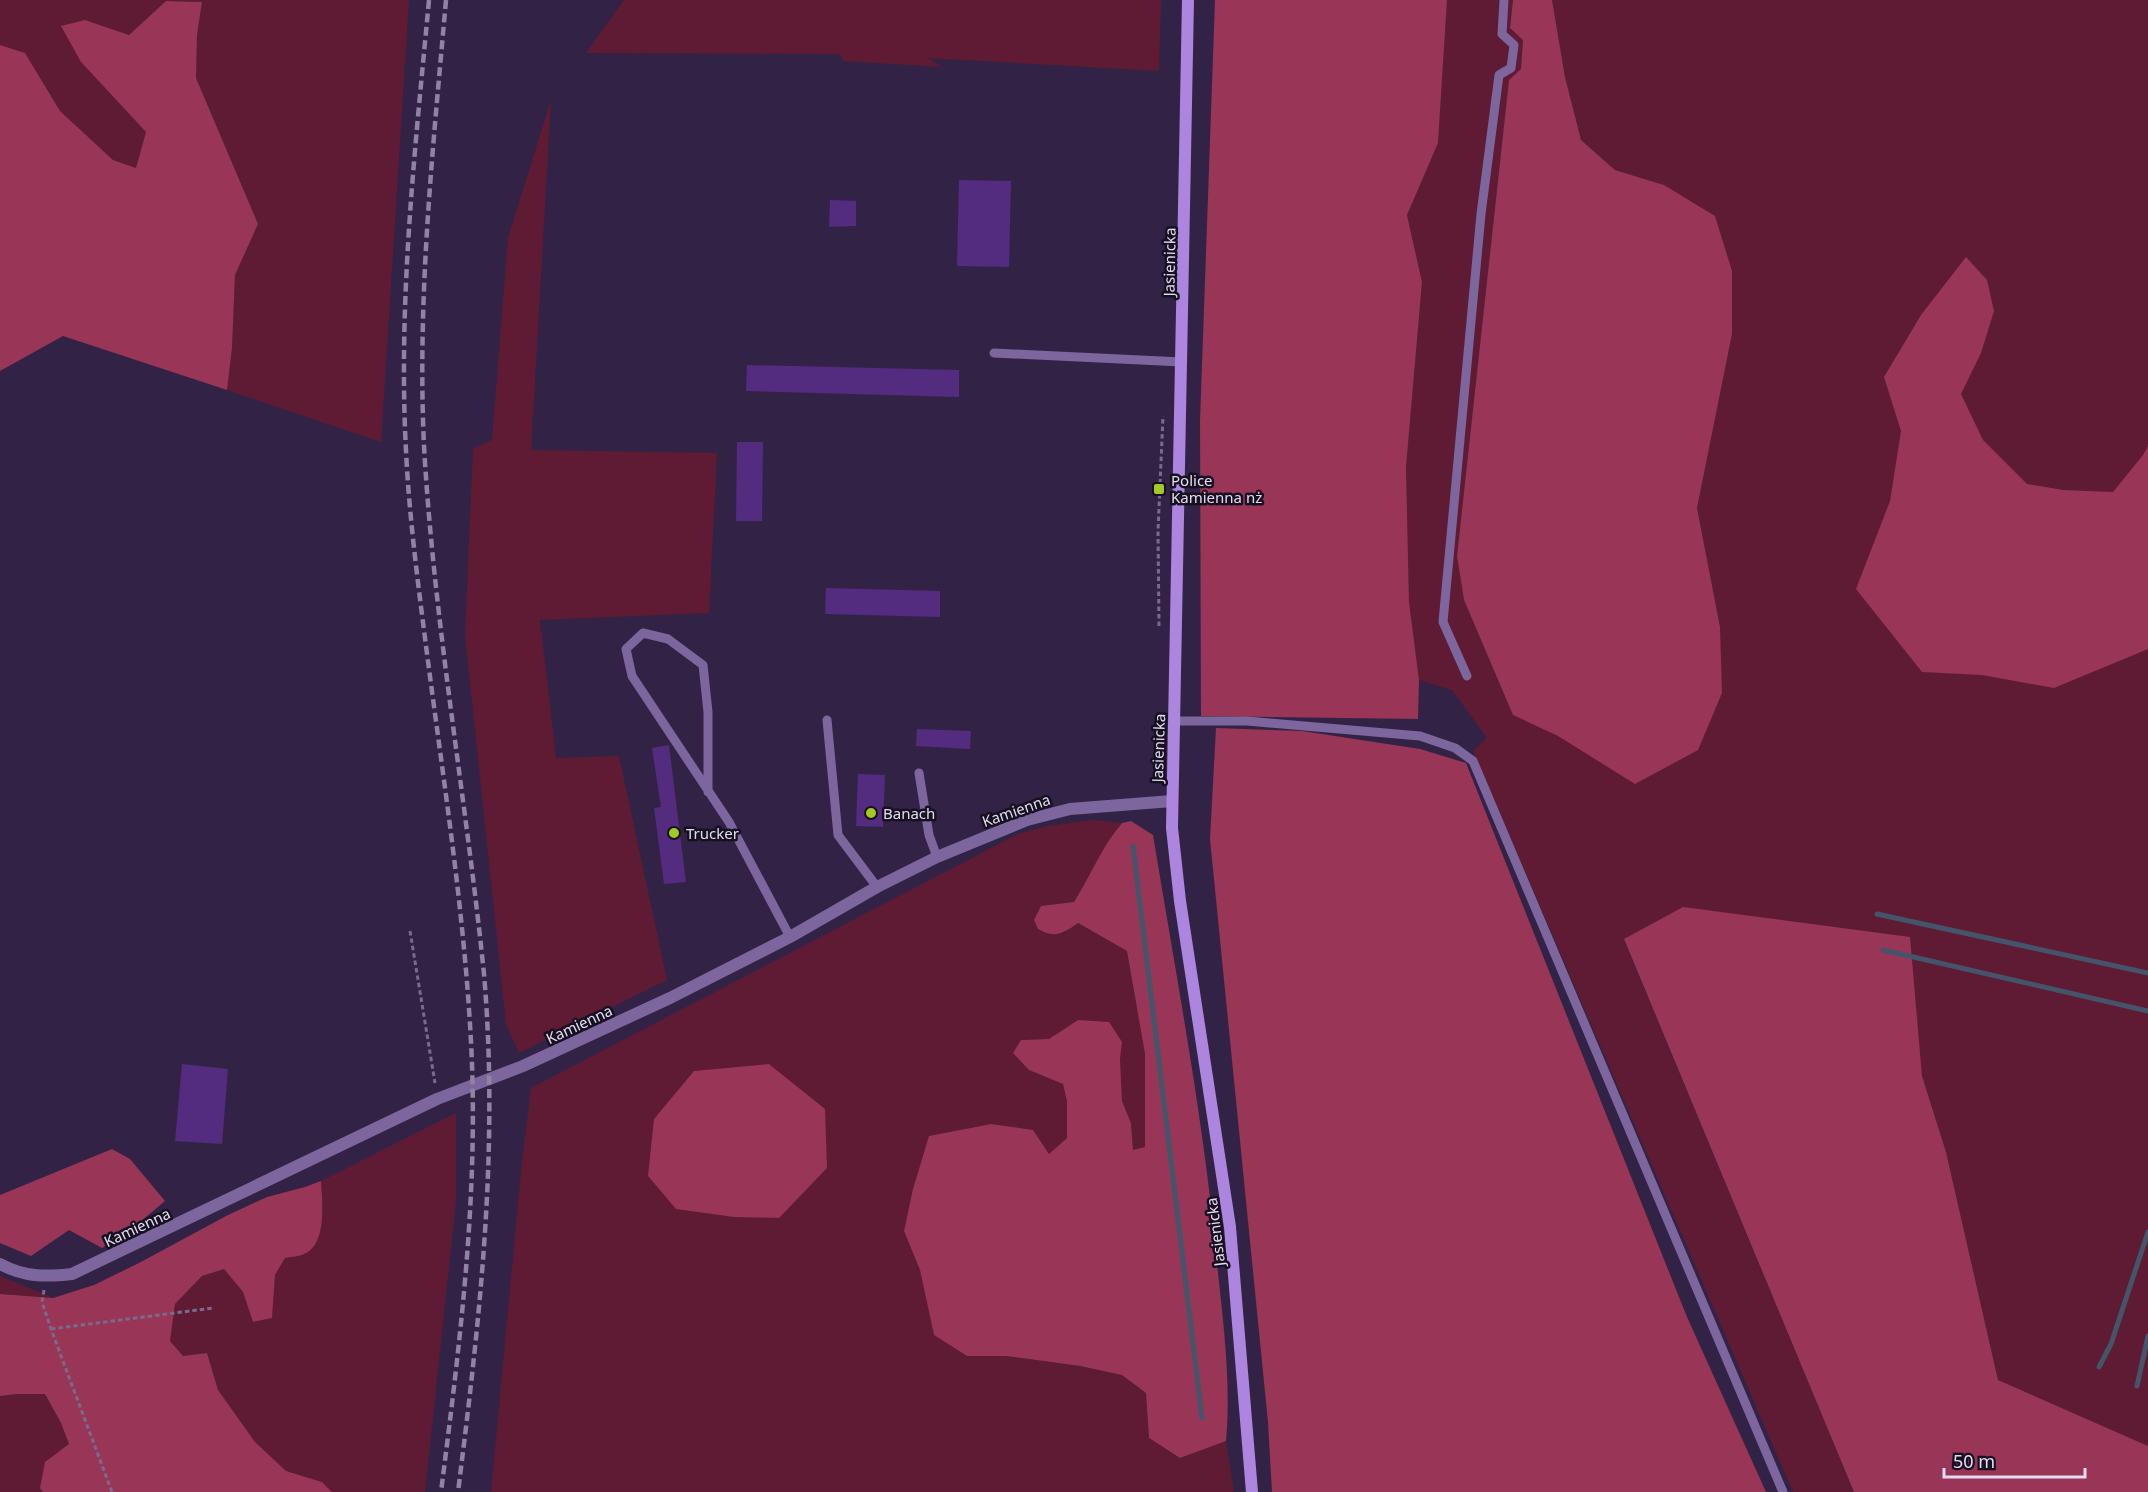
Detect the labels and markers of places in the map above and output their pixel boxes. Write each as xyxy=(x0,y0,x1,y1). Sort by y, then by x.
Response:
place label: Police Kamienna nż xyxy=(1171,470,1262,507)
marker: Police Kamienna nż xyxy=(1152,482,1166,496)
place label: Banach xyxy=(883,803,935,823)
marker: Banach xyxy=(864,806,878,820)
place label: Trucker xyxy=(686,823,739,843)
marker: Trucker xyxy=(667,826,681,840)

